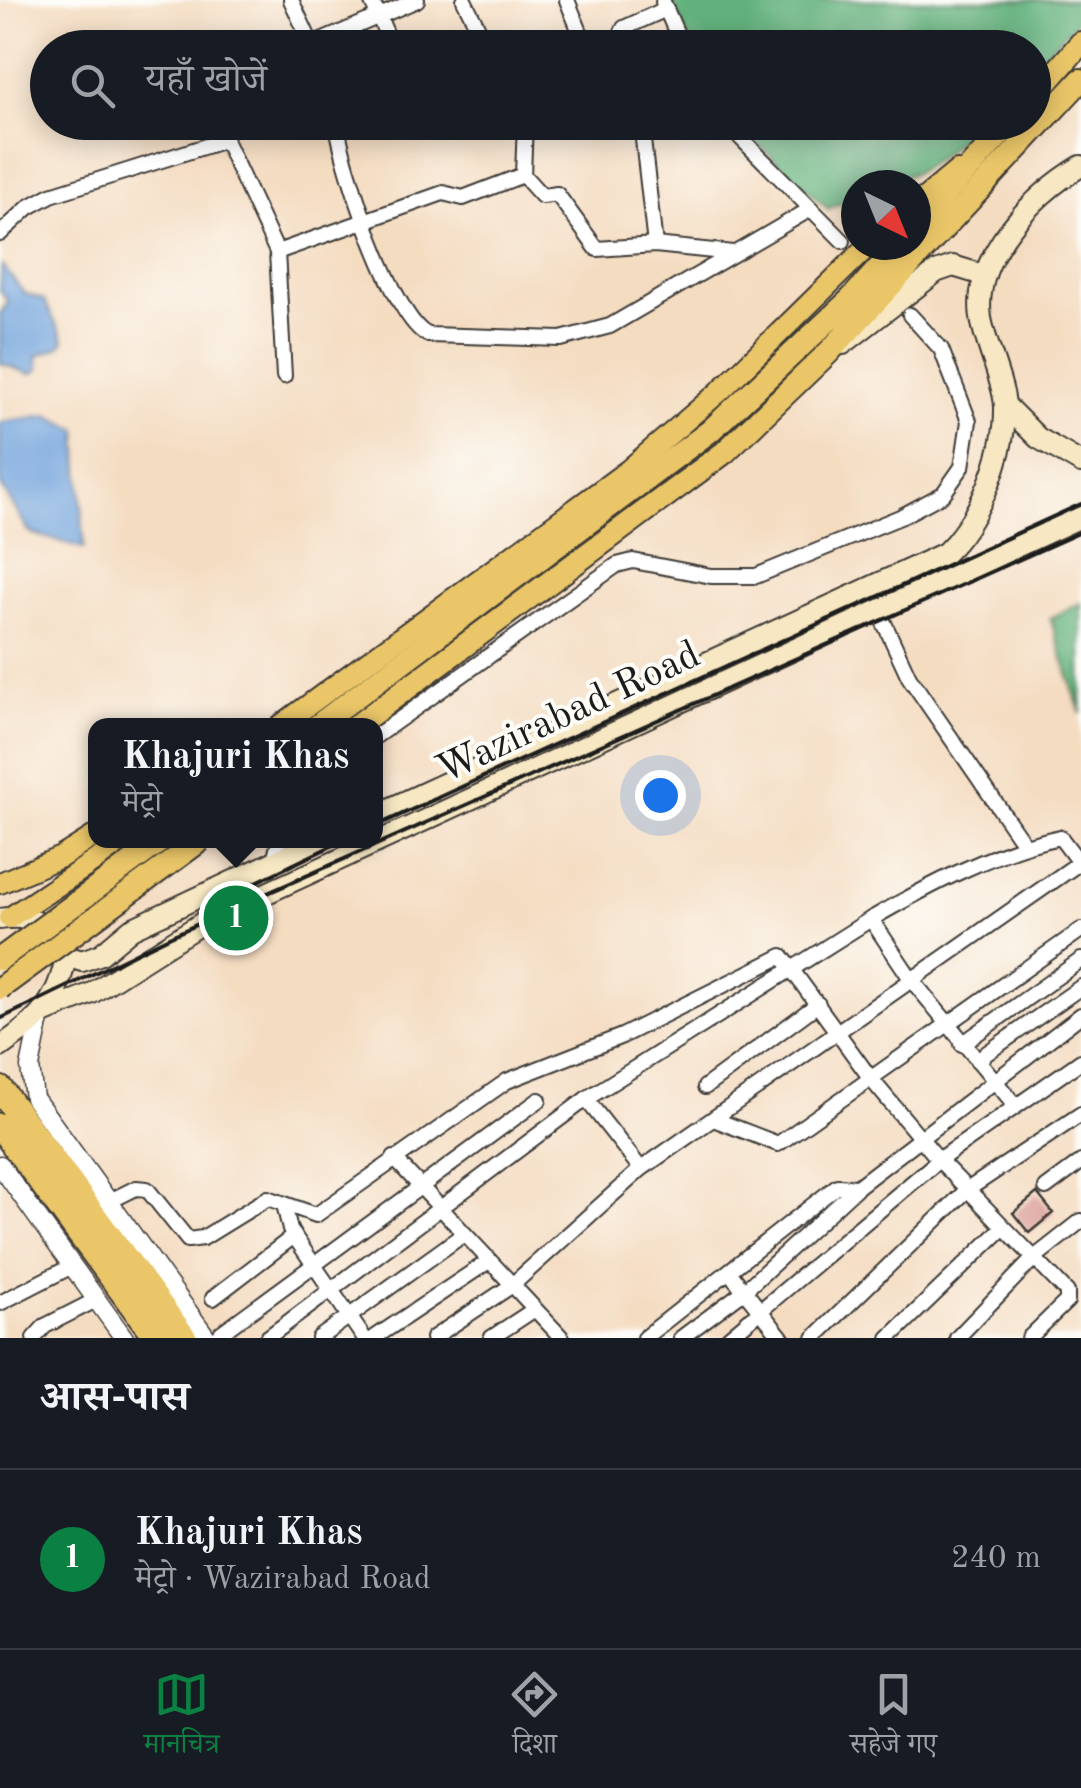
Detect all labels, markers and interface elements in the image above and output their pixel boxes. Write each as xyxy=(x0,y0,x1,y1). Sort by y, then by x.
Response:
search box xyxy=(30,30,1051,140)
icon: search xyxy=(65,58,120,113)
text: यहाँ खोजें xyxy=(145,62,267,100)
north arrow xyxy=(841,170,931,260)
street label: Wazirabad Road xyxy=(431,636,707,792)
popup xyxy=(88,718,383,848)
text: Khajuri Khas xyxy=(122,739,349,777)
your location xyxy=(635,770,686,821)
text: मेट्रो xyxy=(122,788,162,820)
pin: 1 xyxy=(204,880,268,956)
text: आस-पास xyxy=(40,1378,189,1420)
text: Khajuri Khas xyxy=(135,1515,362,1553)
text: 1 xyxy=(63,1543,82,1575)
text: 240 m xyxy=(951,1543,1041,1575)
text: मेट्रो · Wazirabad Road xyxy=(135,1564,431,1596)
tab: मानचित्र xyxy=(144,1667,220,1771)
tab: दिशा xyxy=(507,1667,562,1771)
tab: सहेजे गए xyxy=(850,1667,937,1771)

